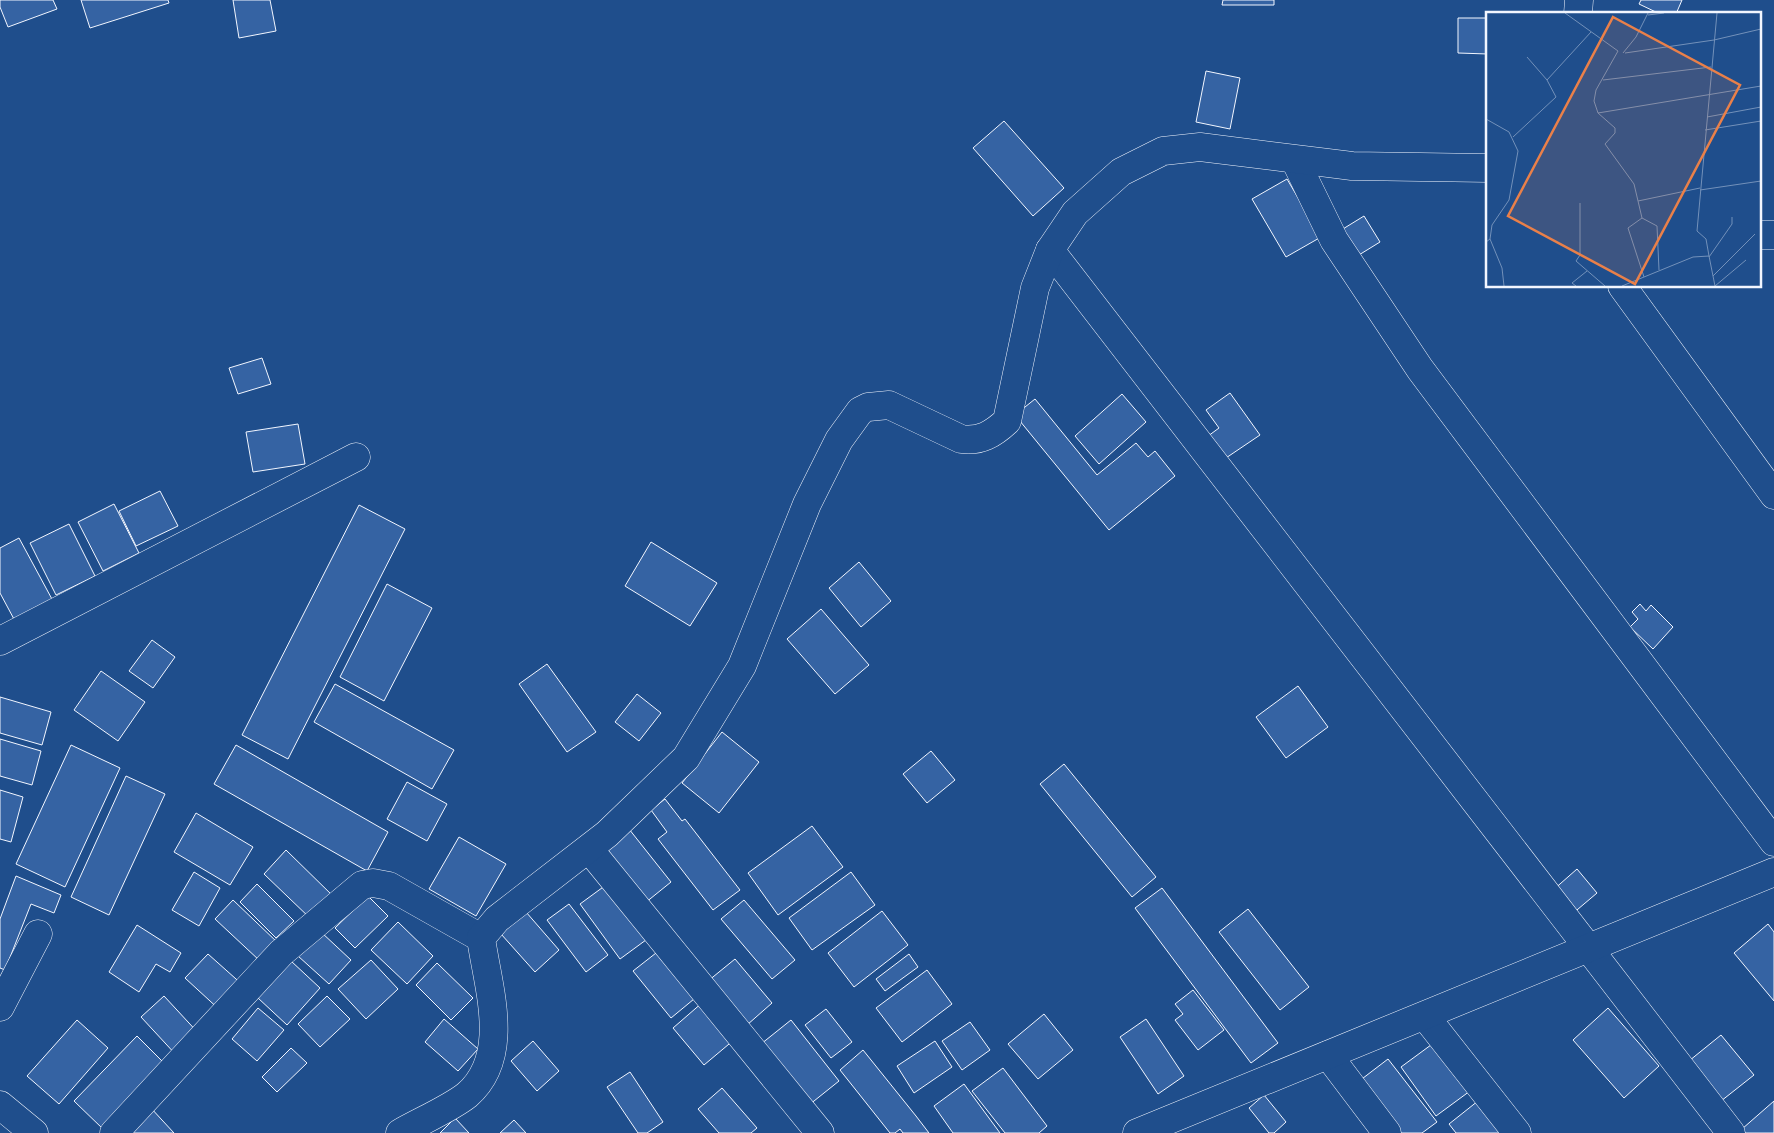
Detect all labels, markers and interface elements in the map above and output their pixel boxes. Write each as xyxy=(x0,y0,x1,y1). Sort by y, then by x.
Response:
inset map xyxy=(1486,12,1762,288)

